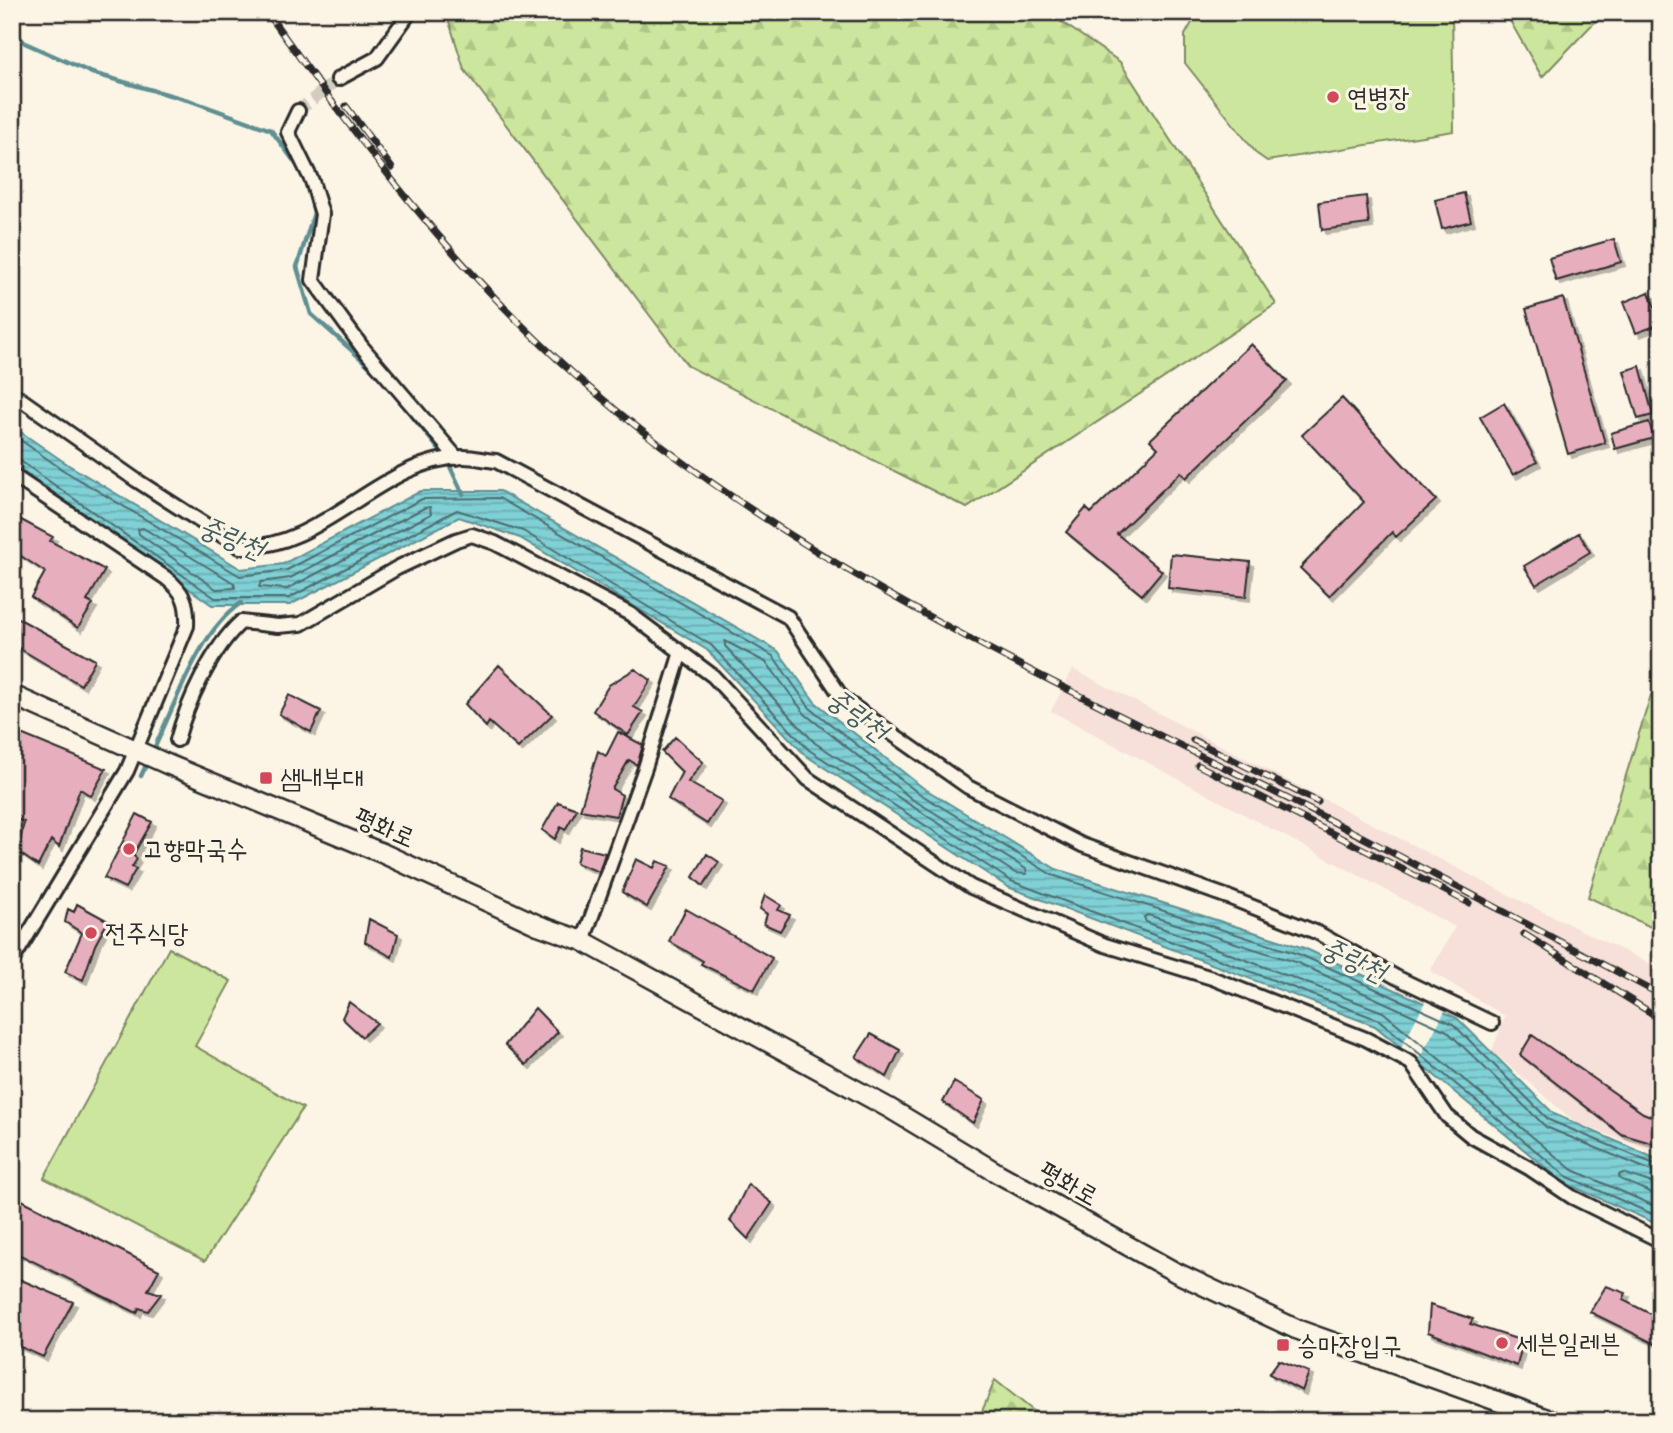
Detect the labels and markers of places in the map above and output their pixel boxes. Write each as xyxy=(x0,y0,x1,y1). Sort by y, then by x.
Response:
place label: 연병장 xyxy=(1347,80,1410,116)
marker: 연병장 xyxy=(1325,89,1341,105)
place label: 샘내부대 xyxy=(280,761,364,797)
marker: 샘내부대 xyxy=(258,770,274,786)
place label: 고향막국수 xyxy=(143,832,248,868)
marker: 고향막국수 xyxy=(121,841,137,857)
place label: 전주식당 xyxy=(105,916,189,952)
marker: 전주식당 xyxy=(83,925,99,941)
place label: 세븐일레븐 xyxy=(1516,1326,1621,1362)
place label: 승마장입구 xyxy=(1297,1328,1402,1364)
marker: 세븐일레븐 xyxy=(1494,1335,1510,1351)
marker: 승마장입구 xyxy=(1275,1337,1291,1353)

